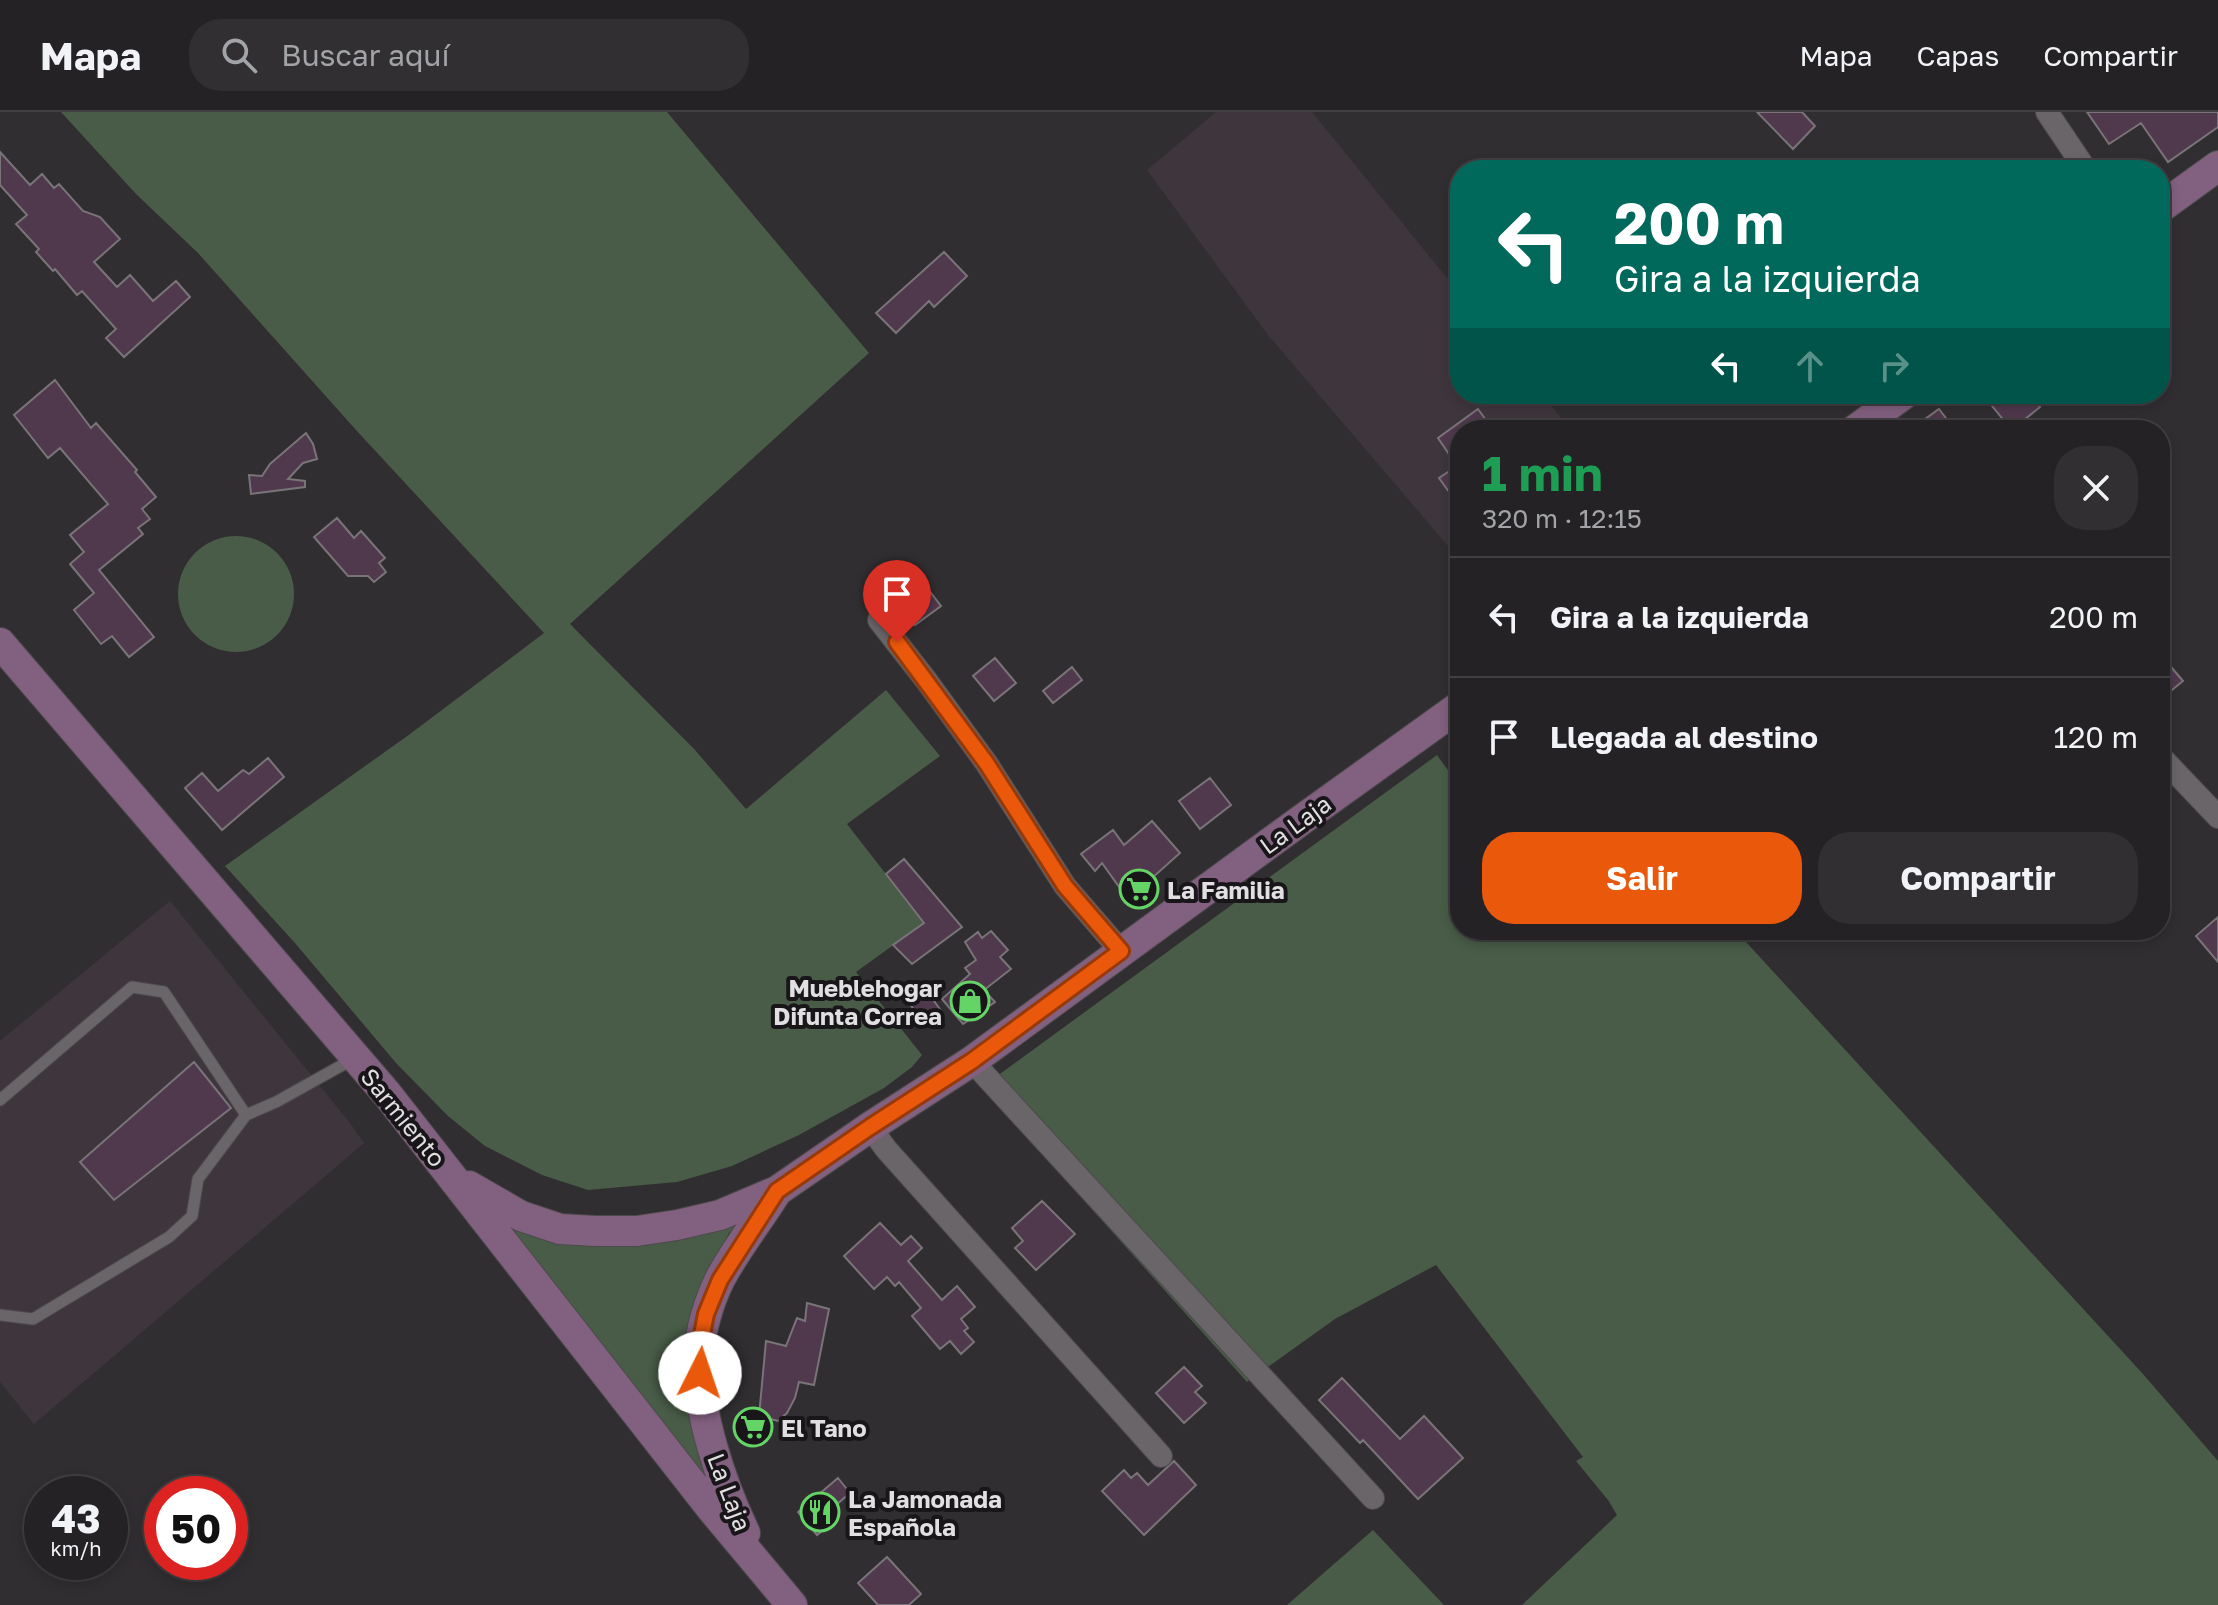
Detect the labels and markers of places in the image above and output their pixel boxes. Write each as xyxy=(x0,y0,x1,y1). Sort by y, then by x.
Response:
pin xyxy=(863,560,931,642)
supermarket icon: La Familia xyxy=(1118,868,1160,910)
place label: La Familia xyxy=(1167,875,1285,904)
place label: Mueblehogar Difunta Correa xyxy=(773,973,942,1030)
shop icon: Mueblehogar Difunta Correa xyxy=(949,980,991,1022)
supermarket icon: El Tano xyxy=(732,1406,774,1448)
place label: El Tano xyxy=(781,1413,867,1442)
place label: La Jamonada Española xyxy=(848,1484,1002,1541)
restaurant icon: La Jamonada Española xyxy=(799,1491,841,1533)

